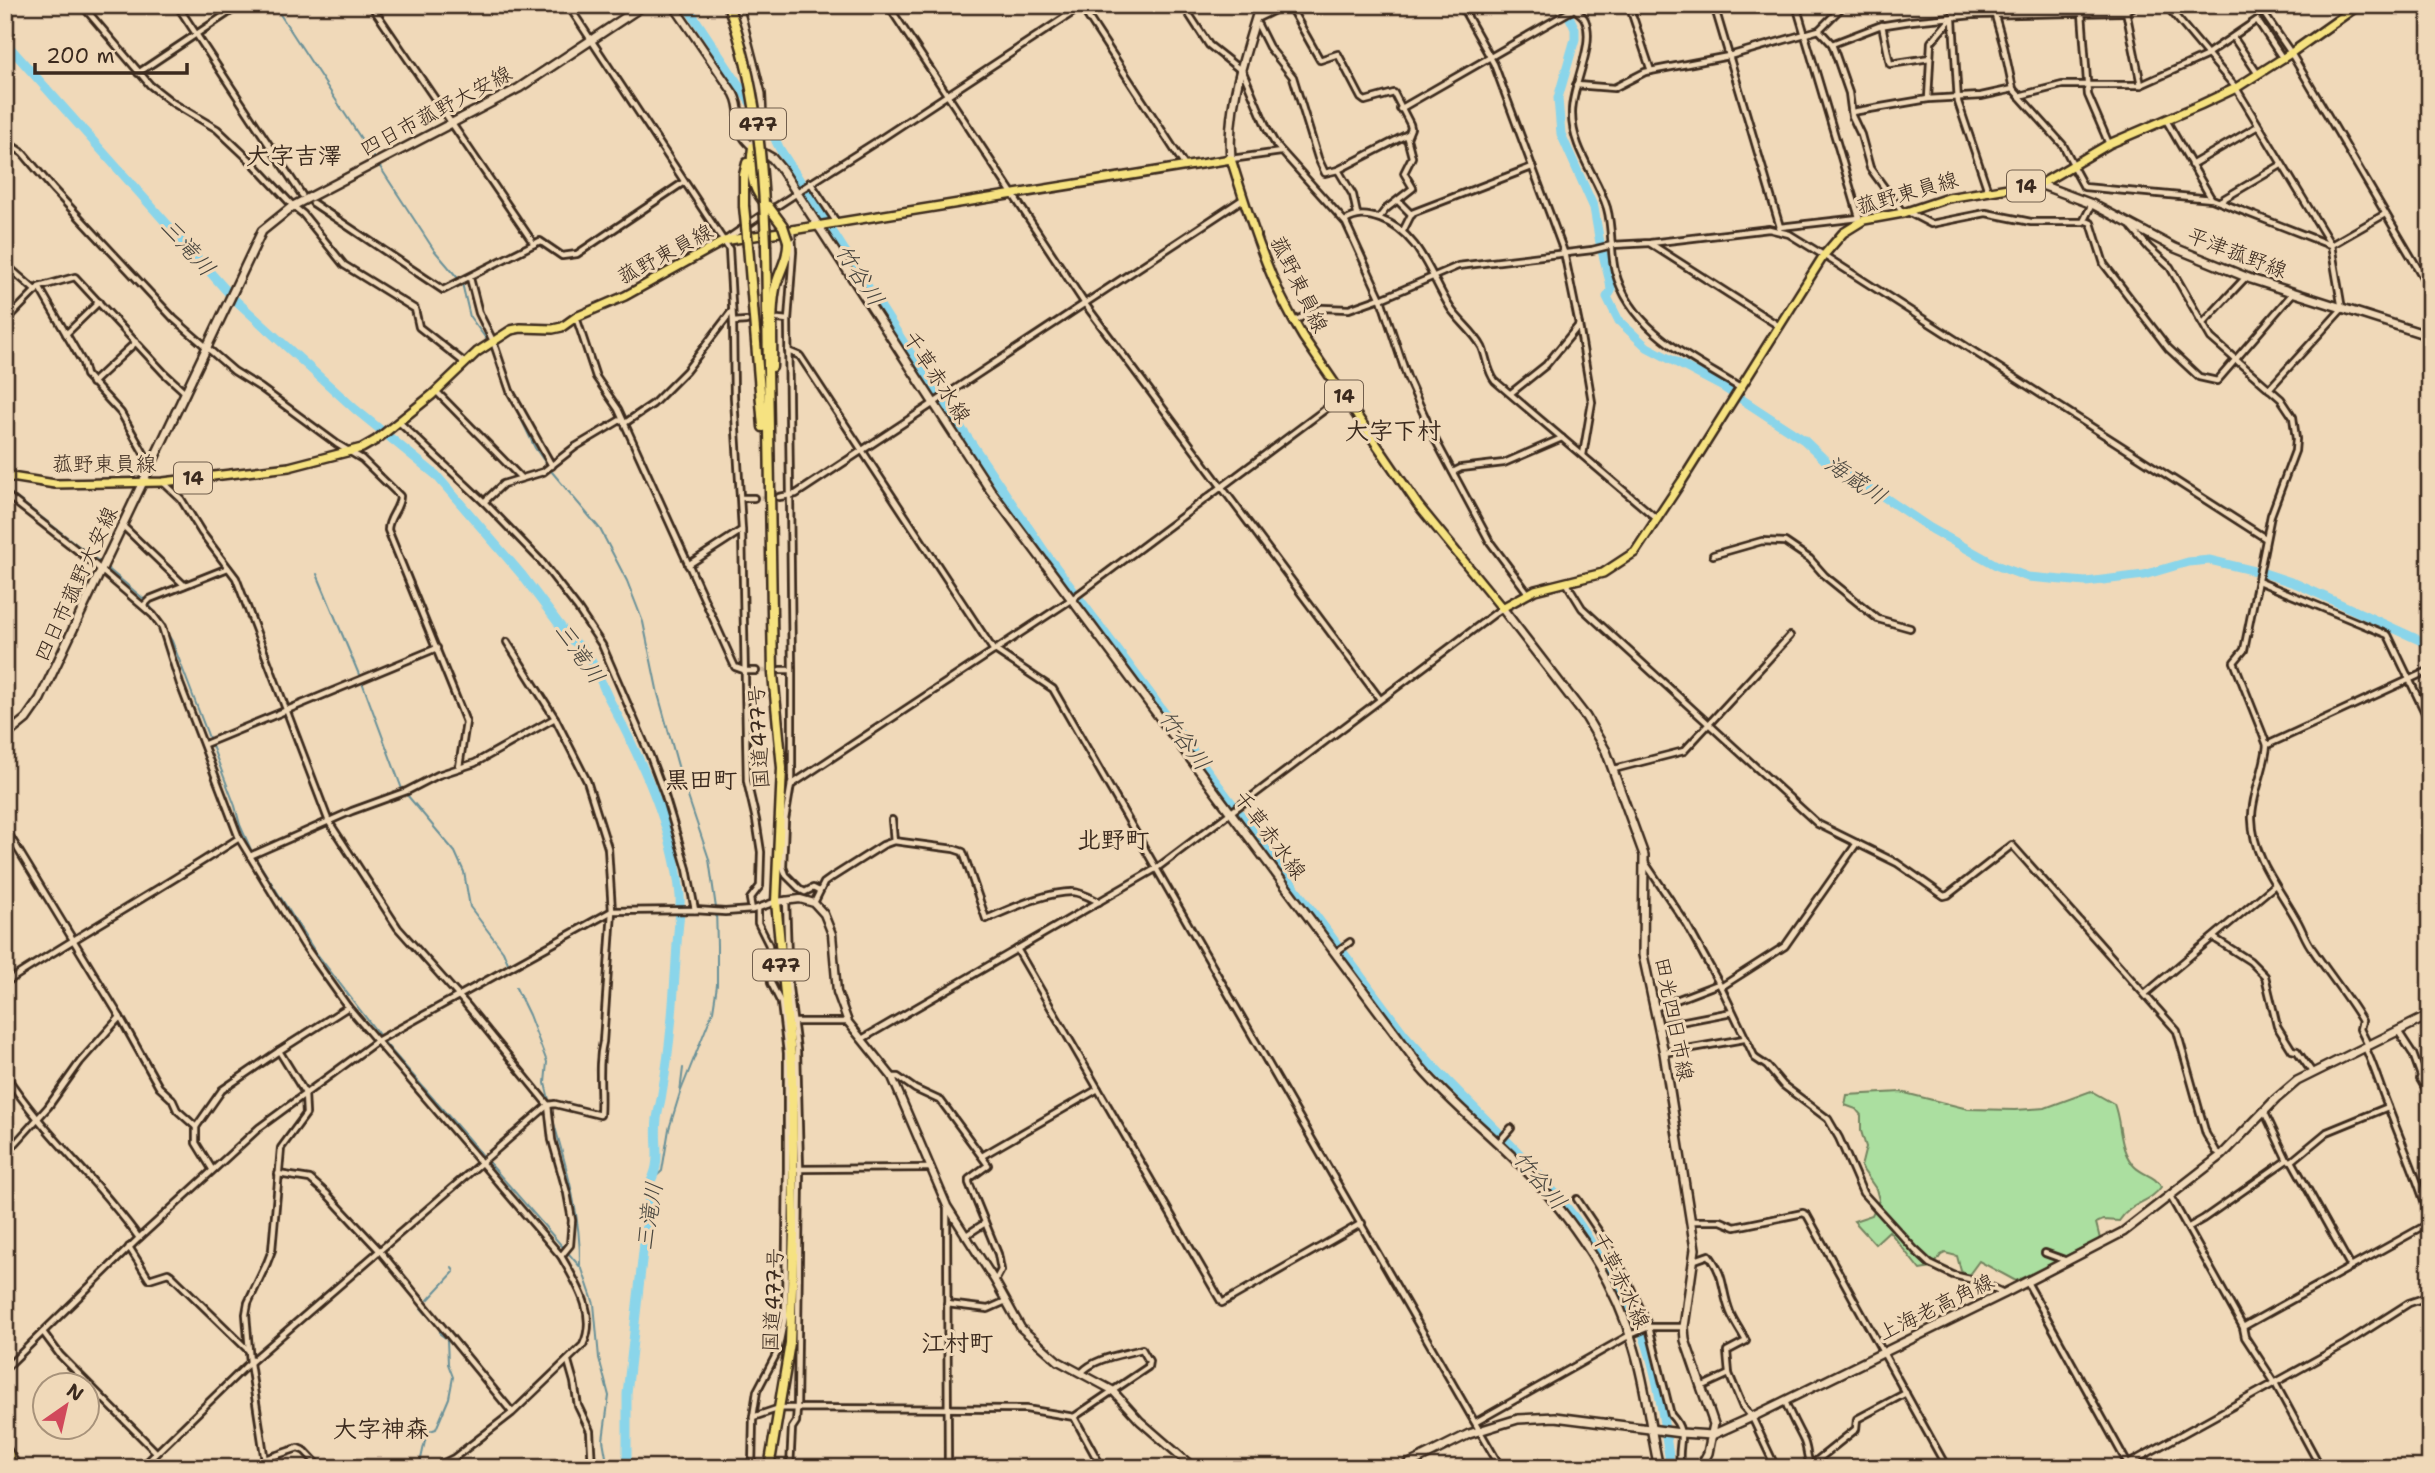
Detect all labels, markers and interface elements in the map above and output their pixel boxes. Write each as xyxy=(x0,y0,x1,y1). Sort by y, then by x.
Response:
scale bar xyxy=(35,32,187,76)
text: 200 m xyxy=(46,42,115,70)
street label: 四日市菰野大安線 xyxy=(355,59,517,163)
road number: 477 xyxy=(730,108,786,140)
district label: 大字吉澤 xyxy=(246,140,342,172)
street label: 菰野東員線 xyxy=(1853,165,1961,221)
road number: 14 xyxy=(2007,170,2045,202)
water label: 三滝川 xyxy=(154,211,222,283)
street label: 菰野東員線 xyxy=(612,217,718,291)
street label: 平津菰野線 xyxy=(2183,221,2291,285)
street label: 菰野東員線 xyxy=(1263,231,1335,337)
water label: 竹谷川 xyxy=(829,238,891,312)
street label: 千草赤水線 xyxy=(897,325,977,429)
road number: 14 xyxy=(1325,380,1363,412)
district label: 大字下村 xyxy=(1345,415,1441,447)
water label: 海蔵川 xyxy=(1819,448,1893,512)
street label: 菰野東員線 xyxy=(52,450,157,478)
road number: 14 xyxy=(174,463,212,494)
street label: 四日市菰野大安線 xyxy=(28,502,124,666)
water label: 三滝川 xyxy=(548,616,612,690)
street label: 国道477号 xyxy=(742,684,776,790)
water label: 竹谷川 xyxy=(1152,703,1218,777)
district label: 黒田町 xyxy=(665,764,737,796)
street label: 千草赤水線 xyxy=(1227,785,1313,885)
district label: 北野町 xyxy=(1077,824,1149,856)
road number: 477 xyxy=(753,950,809,981)
street label: 田光四日市線 xyxy=(1648,954,1700,1084)
water label: 竹谷川 xyxy=(1506,1144,1574,1216)
water label: 三滝川 xyxy=(629,1180,669,1252)
street label: 千草赤水線 xyxy=(1585,1227,1657,1333)
street label: 国道477号 xyxy=(756,1247,790,1353)
street label: 上海老高角線 xyxy=(1873,1267,1999,1347)
district label: 江村町 xyxy=(921,1327,993,1359)
north arrow xyxy=(32,1372,102,1442)
text: N xyxy=(62,1378,88,1407)
district label: 大字神森 xyxy=(333,1413,429,1445)

